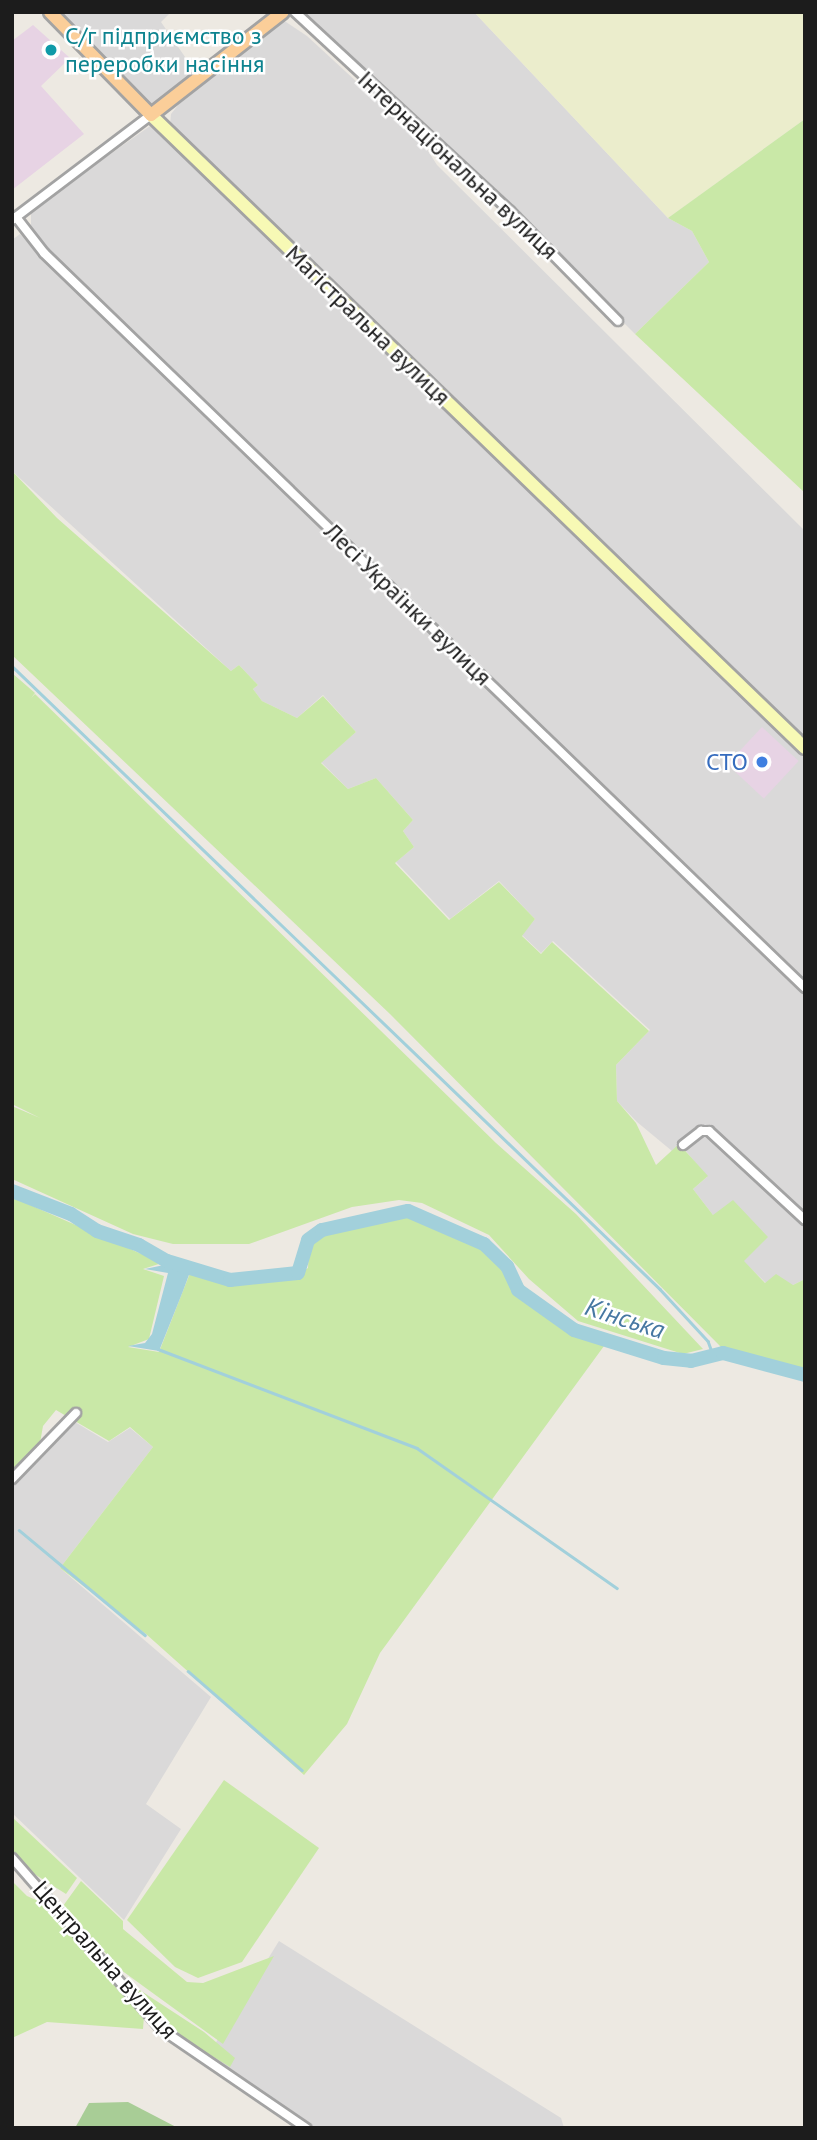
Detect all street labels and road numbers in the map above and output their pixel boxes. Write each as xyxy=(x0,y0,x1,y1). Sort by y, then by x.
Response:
street label: Інтернаціональна вулиця xyxy=(352,65,564,265)
street label: Магістральна вулиця xyxy=(280,239,456,411)
street label: Лесі Українки вулиця xyxy=(318,516,498,692)
street label: Центральна вулиця xyxy=(27,1875,183,2045)

